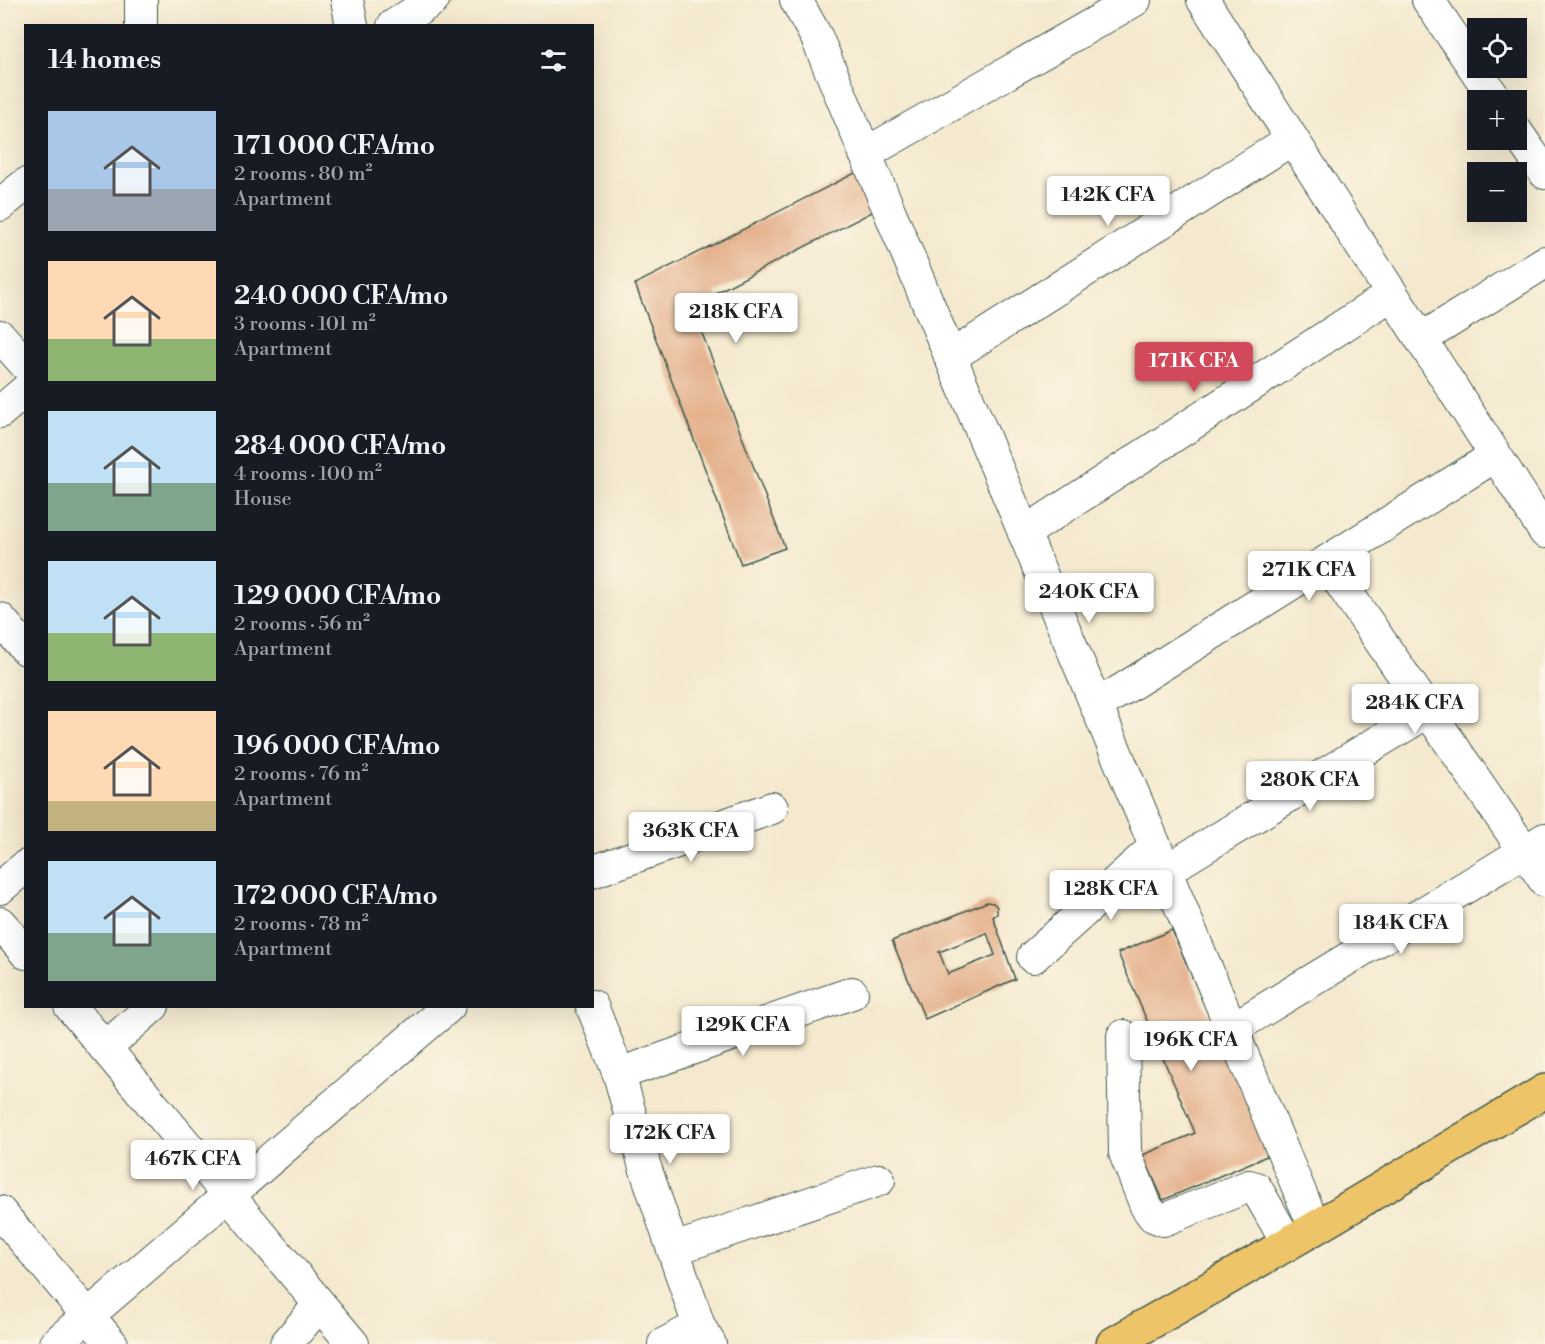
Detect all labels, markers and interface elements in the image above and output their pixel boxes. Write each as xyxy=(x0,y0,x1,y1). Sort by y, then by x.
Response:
map controls xyxy=(1467,18,1527,222)
button: locate xyxy=(1467,18,1527,78)
text: 14 homes xyxy=(48,44,161,76)
icon: filters xyxy=(537,44,570,77)
button: + xyxy=(1467,90,1527,150)
text: 171 000 CFA/mo xyxy=(234,130,435,162)
icon: home xyxy=(96,135,168,207)
text: 2 rooms · 80 m² xyxy=(234,162,372,187)
button: − xyxy=(1467,162,1527,222)
pin: 142K CFA xyxy=(1046,176,1170,227)
text: 142K CFA xyxy=(1061,183,1155,208)
text: Apartment xyxy=(234,187,332,212)
text: 240 000 CFA/mo xyxy=(234,280,448,312)
icon: home xyxy=(96,285,168,357)
pin: 218K CFA xyxy=(674,293,798,344)
text: 218K CFA xyxy=(689,300,783,325)
text: 3 rooms · 101 m² xyxy=(234,312,376,337)
text: Apartment xyxy=(234,337,332,362)
pin: 171K CFA xyxy=(1132,342,1256,393)
text: 171K CFA xyxy=(1149,349,1239,374)
text: 284 000 CFA/mo xyxy=(234,430,446,462)
icon: home xyxy=(96,435,168,507)
text: 4 rooms · 100 m² xyxy=(234,462,382,487)
text: House xyxy=(234,487,292,512)
pin: 271K CFA xyxy=(1247,551,1371,602)
text: 271K CFA xyxy=(1262,558,1356,583)
pin: 240K CFA xyxy=(1027,573,1151,624)
text: 129 000 CFA/mo xyxy=(234,580,441,612)
text: 240K CFA xyxy=(1039,580,1139,605)
icon: home xyxy=(96,585,168,657)
text: 2 rooms · 56 m² xyxy=(234,612,370,637)
text: Apartment xyxy=(234,637,332,662)
pin: 284K CFA xyxy=(1353,684,1477,735)
text: 284K CFA xyxy=(1366,691,1464,716)
text: 196 000 CFA/mo xyxy=(234,730,440,762)
icon: home xyxy=(96,735,168,807)
pin: 280K CFA xyxy=(1248,761,1372,812)
text: 2 rooms · 76 m² xyxy=(234,762,368,787)
text: 280K CFA xyxy=(1260,768,1360,793)
text: Apartment xyxy=(234,787,332,812)
pin: 363K CFA xyxy=(629,812,753,863)
text: 363K CFA xyxy=(643,819,739,844)
pin: 128K CFA xyxy=(1049,870,1173,921)
text: 128K CFA xyxy=(1063,877,1159,902)
text: 172 000 CFA/mo xyxy=(234,880,438,912)
icon: home xyxy=(96,885,168,957)
pin: 184K CFA xyxy=(1339,904,1463,955)
text: 184K CFA xyxy=(1353,911,1449,936)
text: 2 rooms · 78 m² xyxy=(234,912,369,937)
text: Apartment xyxy=(234,937,332,962)
pin: 129K CFA xyxy=(681,1006,805,1057)
text: 129K CFA xyxy=(696,1013,791,1038)
pin: 196K CFA xyxy=(1129,1021,1253,1072)
text: 196K CFA xyxy=(1144,1028,1238,1053)
pin: 172K CFA xyxy=(608,1114,732,1165)
text: 172K CFA xyxy=(624,1121,716,1146)
pin: 467K CFA xyxy=(131,1140,255,1191)
text: 467K CFA xyxy=(145,1147,241,1172)

